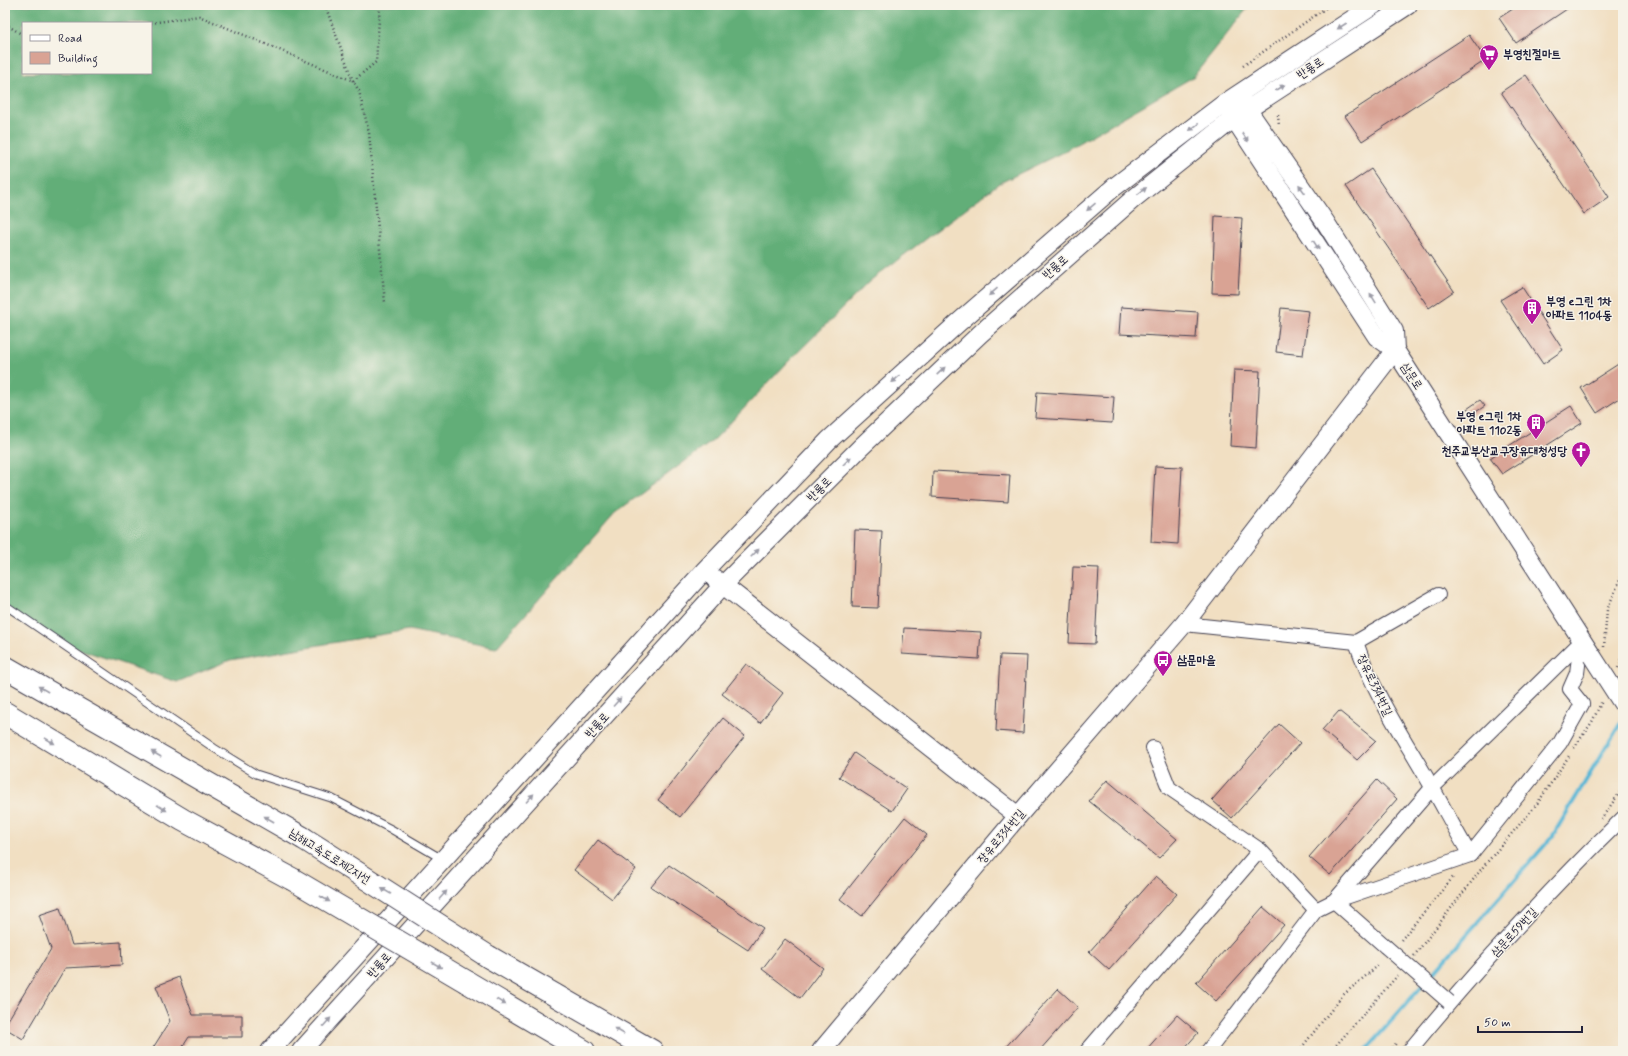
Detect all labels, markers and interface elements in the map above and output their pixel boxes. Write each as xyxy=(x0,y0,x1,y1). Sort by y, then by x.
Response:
legend xyxy=(22,22,152,74)
one-way arrow xyxy=(1336,23,1348,30)
text: Road xyxy=(58,31,82,47)
supermarket icon: 부영친절마트 xyxy=(1478,43,1500,71)
place label: 부영친절마트 xyxy=(1503,47,1561,63)
text: Building xyxy=(58,51,98,68)
street label: 반룡로 xyxy=(1294,54,1327,83)
one-way arrow xyxy=(1274,84,1285,92)
one-way arrow xyxy=(1188,123,1199,131)
one-way arrow xyxy=(1241,131,1248,142)
one-way arrow xyxy=(1298,183,1306,194)
one-way arrow xyxy=(1137,187,1148,196)
one-way arrow xyxy=(1086,203,1097,212)
one-way arrow xyxy=(1312,240,1320,250)
street label: 반룡로 xyxy=(1039,252,1072,283)
one-way arrow xyxy=(988,288,998,297)
one-way arrow xyxy=(1369,292,1376,304)
place label: 부영 e그린 1차 아파트 1104동 xyxy=(1546,294,1612,324)
building icon: 부영 e그린 1차 아파트 1104동 xyxy=(1521,297,1543,325)
street label: 삼문로 xyxy=(1397,360,1426,393)
one-way arrow xyxy=(936,366,946,376)
one-way arrow xyxy=(891,374,901,384)
place label: 부영 e그린 1차 아파트 1102동 xyxy=(1456,409,1522,439)
building icon: 부영 e그린 1차 아파트 1102동 xyxy=(1525,412,1547,440)
church icon: 천주교부산교구장유대청성당 xyxy=(1570,440,1592,468)
place label: 천주교부산교구장유대청성당 xyxy=(1441,444,1567,460)
one-way arrow xyxy=(842,456,852,466)
street label: 반룡로 xyxy=(804,474,836,506)
one-way arrow xyxy=(750,548,760,558)
bus stop icon: 삼문마을 xyxy=(1152,649,1174,677)
street label: 장유로334번길 xyxy=(1353,652,1395,719)
place label: 삼문마을 xyxy=(1177,653,1216,669)
one-way arrow xyxy=(37,686,49,693)
one-way arrow xyxy=(613,697,622,707)
street label: 반룡로 xyxy=(582,710,613,742)
one-way arrow xyxy=(44,737,56,744)
one-way arrow xyxy=(150,751,162,757)
one-way arrow xyxy=(525,794,534,803)
one-way arrow xyxy=(156,804,168,811)
street label: 장유로334번길 xyxy=(974,806,1029,867)
one-way arrow xyxy=(263,815,275,822)
street label: 남해고속도로제2지선 xyxy=(286,825,373,888)
one-way arrow xyxy=(380,887,391,894)
one-way arrow xyxy=(438,890,447,900)
one-way arrow xyxy=(319,895,331,902)
street label: 삼문로59번길 xyxy=(1488,905,1542,961)
street label: 반룡로 xyxy=(364,950,395,982)
one-way arrow xyxy=(431,961,443,968)
one-way arrow xyxy=(495,998,507,1005)
scale bar xyxy=(1478,1008,1582,1034)
text: 50 m xyxy=(1484,1015,1511,1031)
one-way arrow xyxy=(322,1017,332,1027)
one-way arrow xyxy=(613,1028,624,1035)

